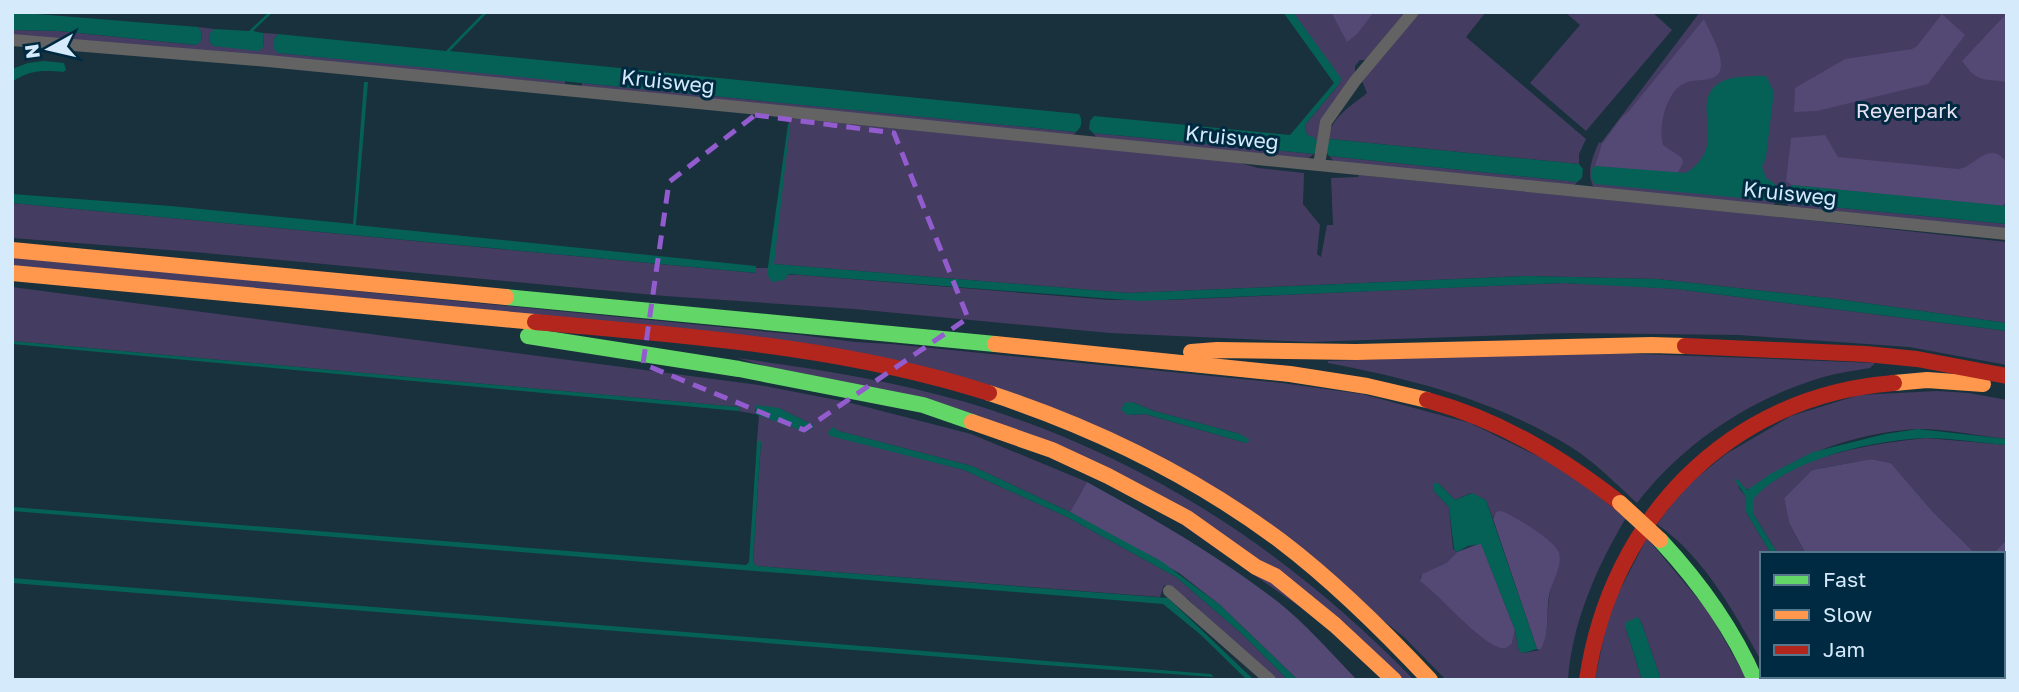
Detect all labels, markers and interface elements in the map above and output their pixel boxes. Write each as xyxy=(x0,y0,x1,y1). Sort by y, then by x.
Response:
north arrow xyxy=(14,14,84,84)
text: N xyxy=(19,43,44,60)
street label: Kruisweg xyxy=(620,63,716,99)
park label: Reyerpark xyxy=(1856,97,1958,123)
street label: Kruisweg xyxy=(1184,119,1280,155)
street label: Kruisweg xyxy=(1742,175,1838,211)
legend xyxy=(1760,552,2005,678)
text: Fast xyxy=(1823,566,1866,592)
text: Slow xyxy=(1823,601,1872,627)
text: Jam xyxy=(1823,636,1865,662)

